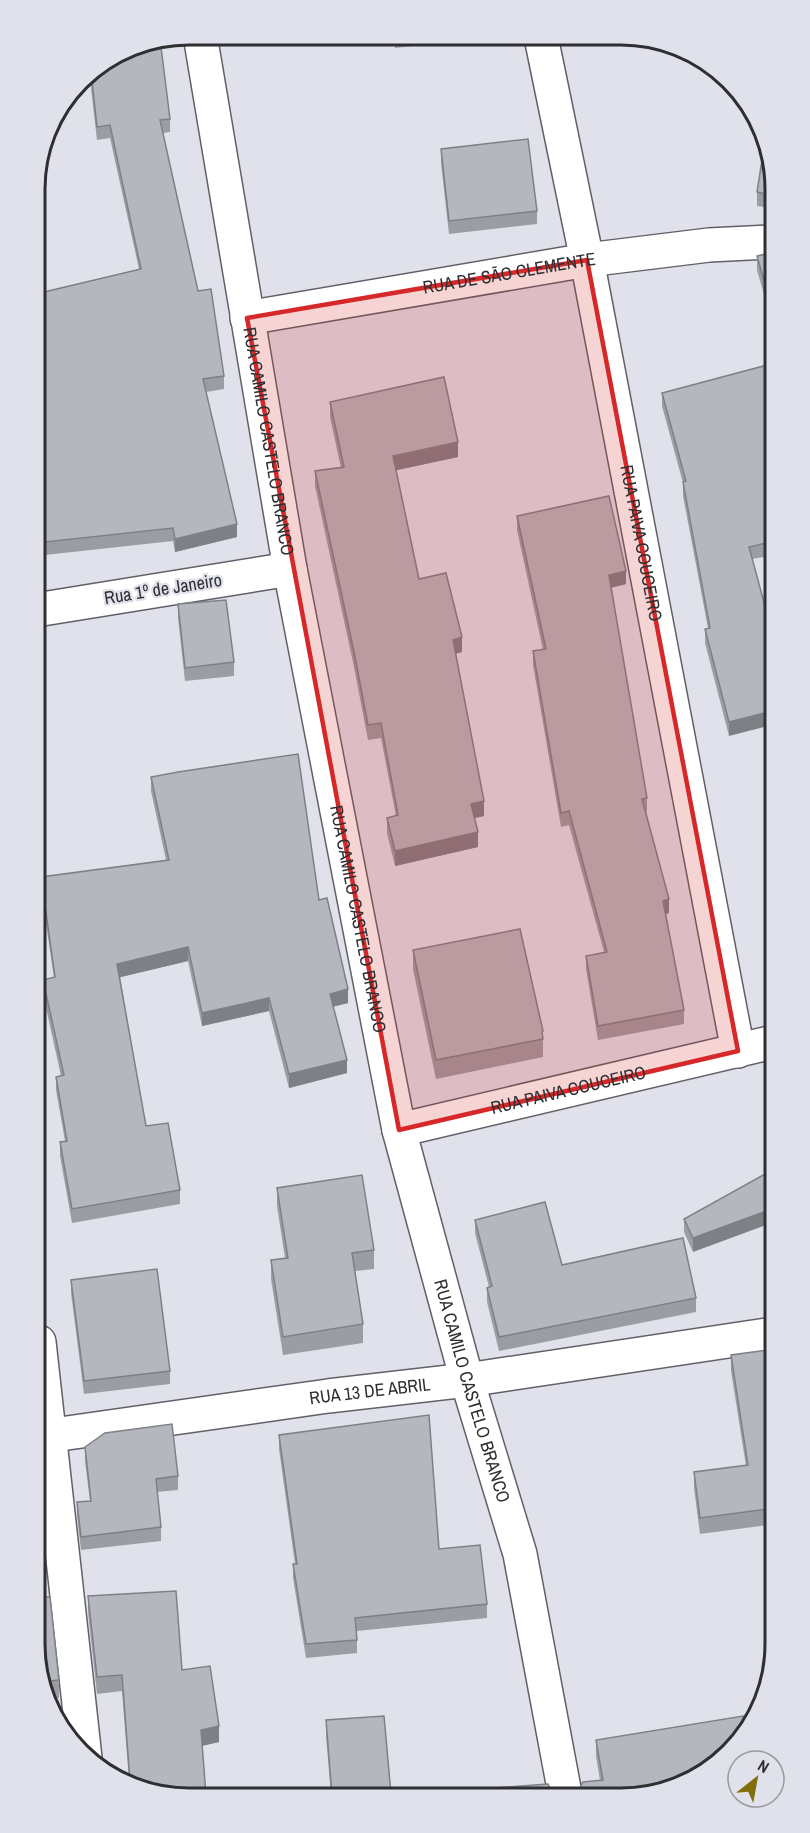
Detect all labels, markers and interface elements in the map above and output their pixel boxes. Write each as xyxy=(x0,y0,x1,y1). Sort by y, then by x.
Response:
street label: RUA DE SÃO CLEMENTE xyxy=(421,246,597,300)
street label: RUA CAMILO CASTELO BRANCO xyxy=(237,325,301,557)
street label: RUA PAIVA COUCEIRO xyxy=(614,463,669,623)
street label: Rua 1º de Janeiro xyxy=(102,567,223,610)
street label: RUA CAMILO CASTELO BRANCO xyxy=(324,803,393,1035)
street label: RUA PAIVA COUCEIRO xyxy=(488,1059,648,1120)
street label: RUA CAMILO CASTELO BRANCO xyxy=(428,1276,517,1506)
street label: RUA 13 DE ABRIL xyxy=(308,1371,432,1411)
north arrow xyxy=(726,1749,786,1809)
text: N xyxy=(754,1754,773,1778)

